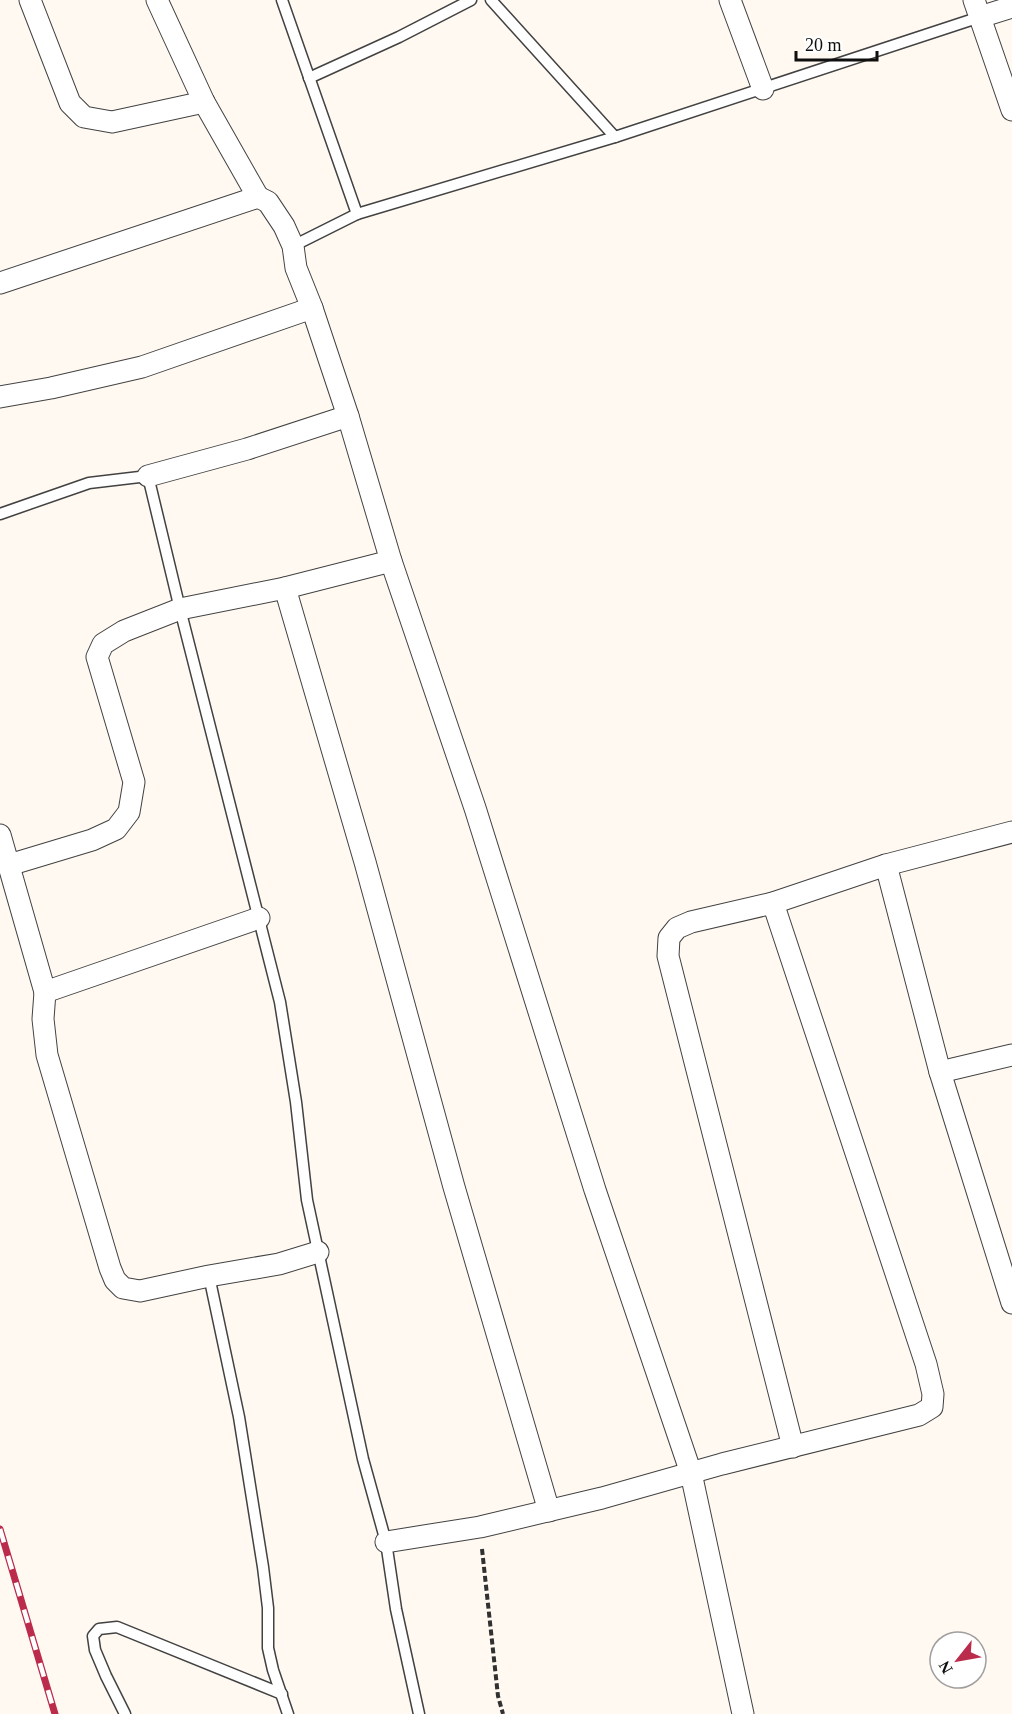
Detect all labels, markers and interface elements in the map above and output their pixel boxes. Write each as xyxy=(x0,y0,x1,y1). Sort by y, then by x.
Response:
scale bar xyxy=(796,24,877,62)
text: 20 m xyxy=(805,35,842,55)
north arrow xyxy=(928,1630,988,1690)
text: N xyxy=(935,1658,956,1677)

